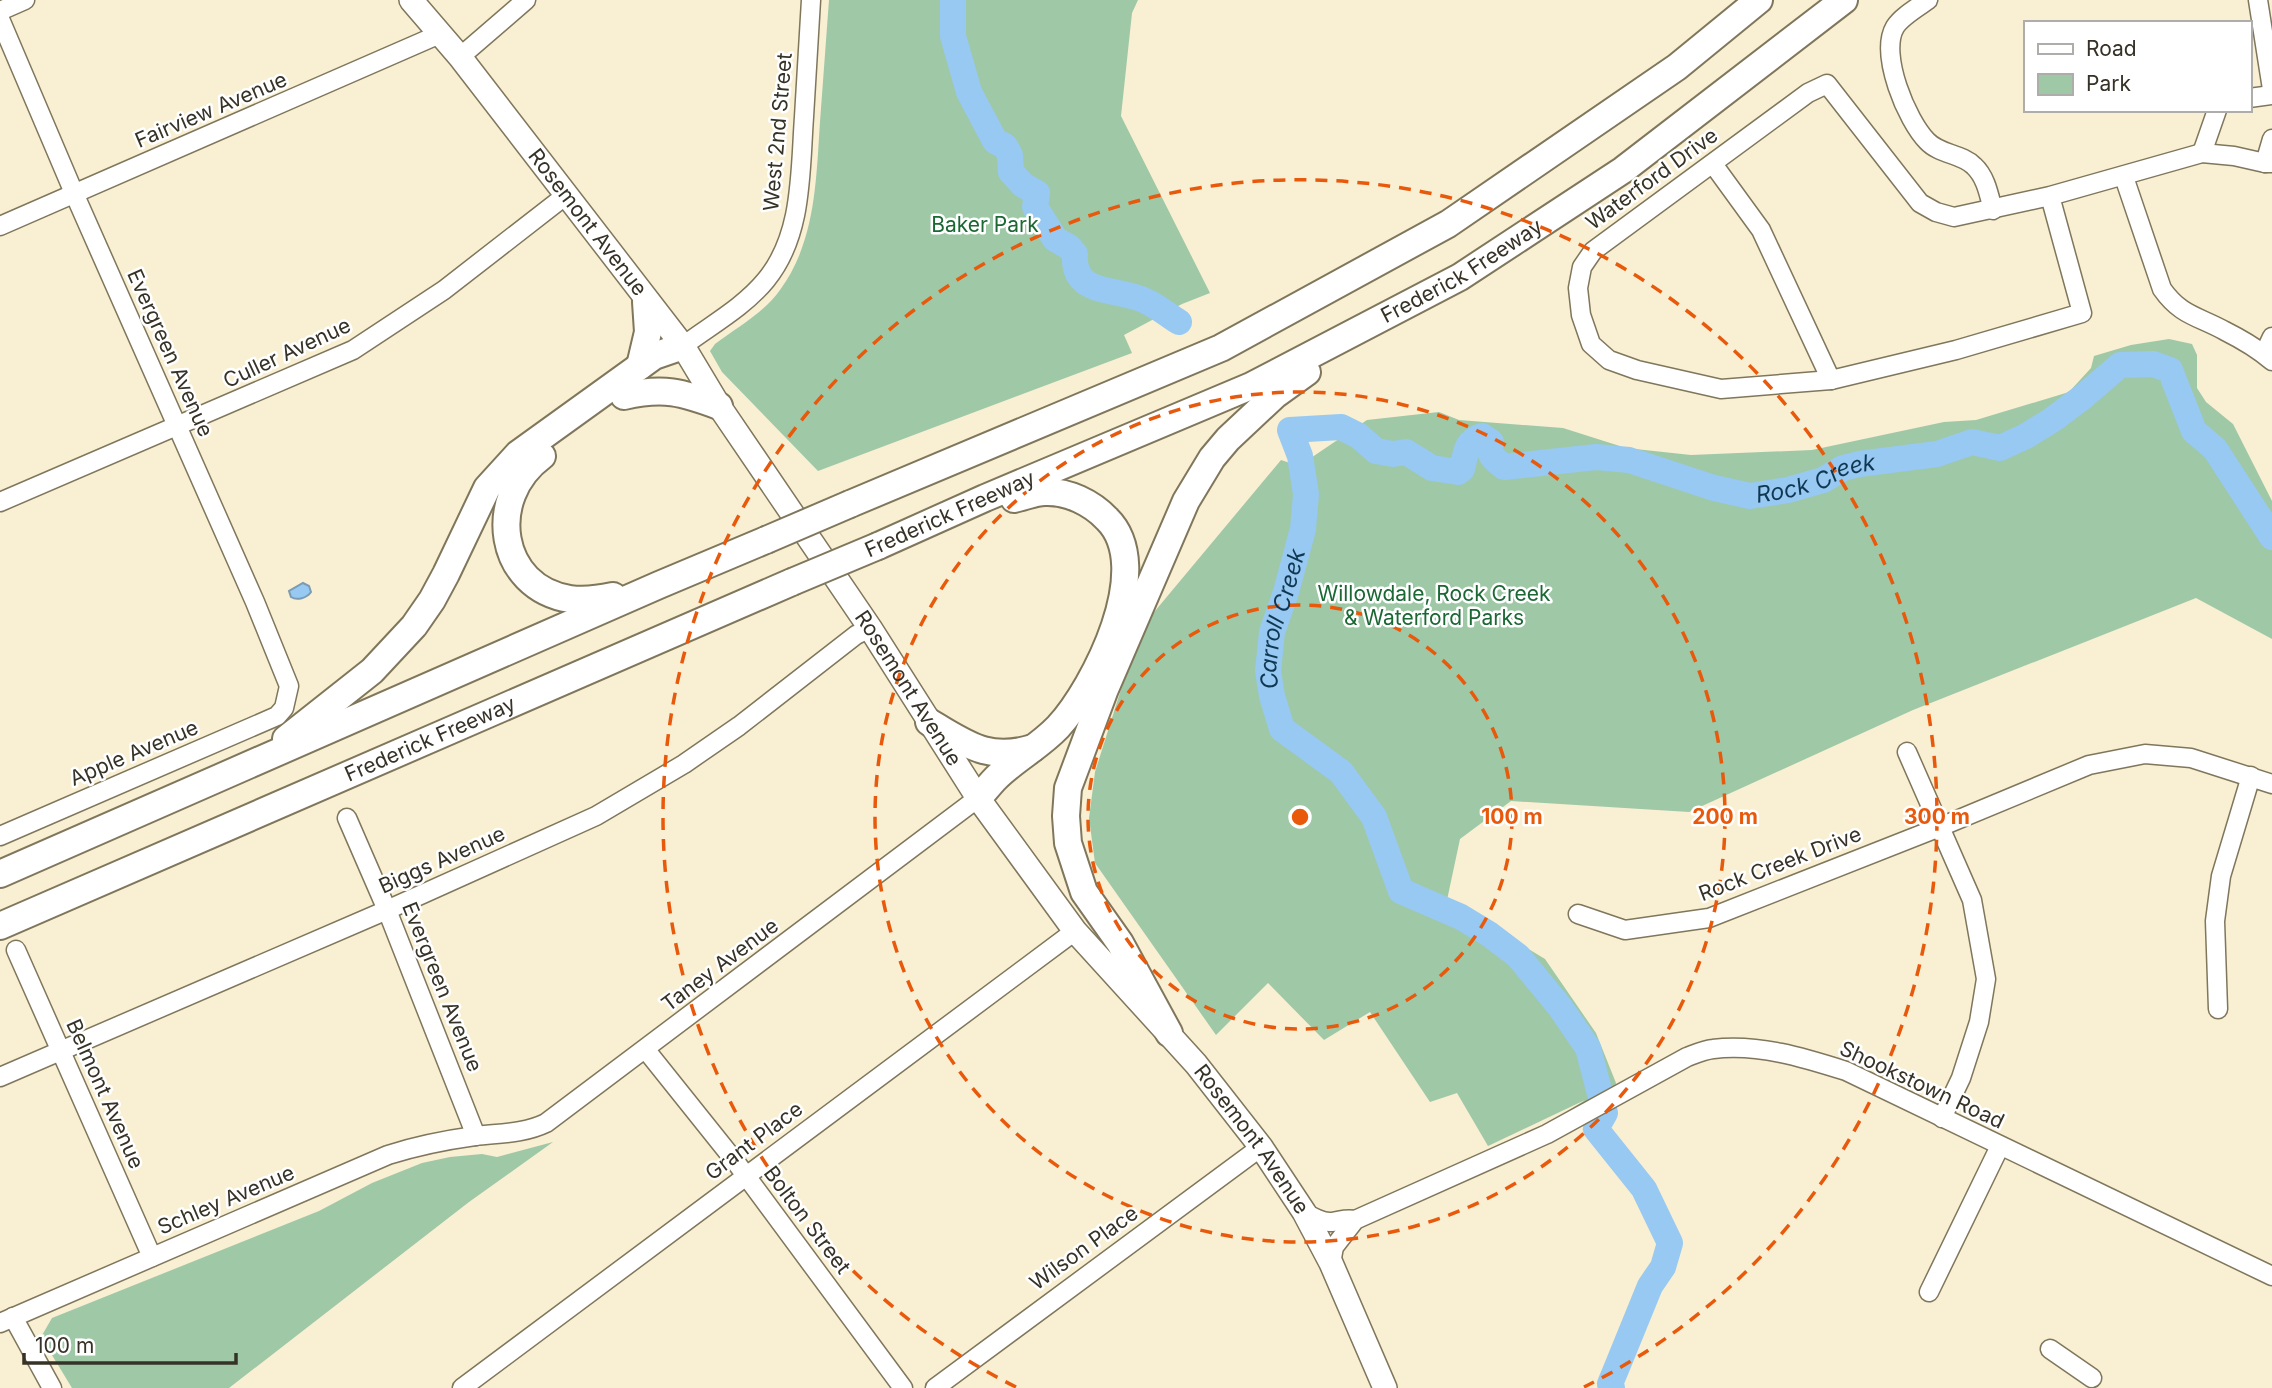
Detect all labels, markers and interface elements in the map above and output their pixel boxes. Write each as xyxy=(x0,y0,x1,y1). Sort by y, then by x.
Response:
legend xyxy=(2024,21,2251,112)
text: Road xyxy=(2086,36,2137,61)
street label: West 2nd Street xyxy=(758,52,797,212)
street label: Fairview Avenue xyxy=(131,66,291,153)
text: Park xyxy=(2086,71,2131,96)
street label: Waterford Drive xyxy=(1581,122,1722,235)
street label: Rosemont Avenue xyxy=(523,143,653,301)
park label: Baker Park xyxy=(931,212,1039,237)
street label: Frederick Freeway xyxy=(1377,213,1547,328)
street label: Evergreen Avenue xyxy=(122,265,219,440)
street label: Culler Avenue xyxy=(219,312,355,393)
water label: Rock Creek xyxy=(1754,448,1877,509)
street label: Frederick Freeway xyxy=(861,465,1039,562)
water label: Carroll Creek xyxy=(1254,545,1311,691)
park label: Willowdale, Rock Creek & Waterford Parks xyxy=(1317,581,1551,630)
street label: Rosemont Avenue xyxy=(850,606,967,770)
street label: Frederick Freeway xyxy=(341,691,519,787)
street label: Apple Avenue xyxy=(66,714,202,791)
text: 100 m xyxy=(1481,804,1543,829)
text: 200 m xyxy=(1692,804,1758,829)
text: 300 m xyxy=(1904,804,1970,829)
centre of rings xyxy=(1288,805,1312,829)
street label: Biggs Avenue xyxy=(375,821,509,898)
street label: Rock Creek Drive xyxy=(1695,821,1865,906)
street label: Evergreen Avenue xyxy=(397,898,488,1075)
street label: Taney Avenue xyxy=(656,913,783,1017)
street label: Belmont Avenue xyxy=(61,1015,150,1172)
street label: Shookstown Road xyxy=(1836,1035,2008,1134)
street label: Rosemont Avenue xyxy=(1189,1059,1315,1218)
street label: Grant Place xyxy=(700,1096,807,1185)
street label: Schley Avenue xyxy=(154,1159,298,1240)
street label: Bolton Street xyxy=(759,1161,856,1279)
street label: Wilson Place xyxy=(1025,1200,1143,1295)
scale bar xyxy=(24,1322,236,1366)
text: 100 m xyxy=(35,1333,94,1358)

